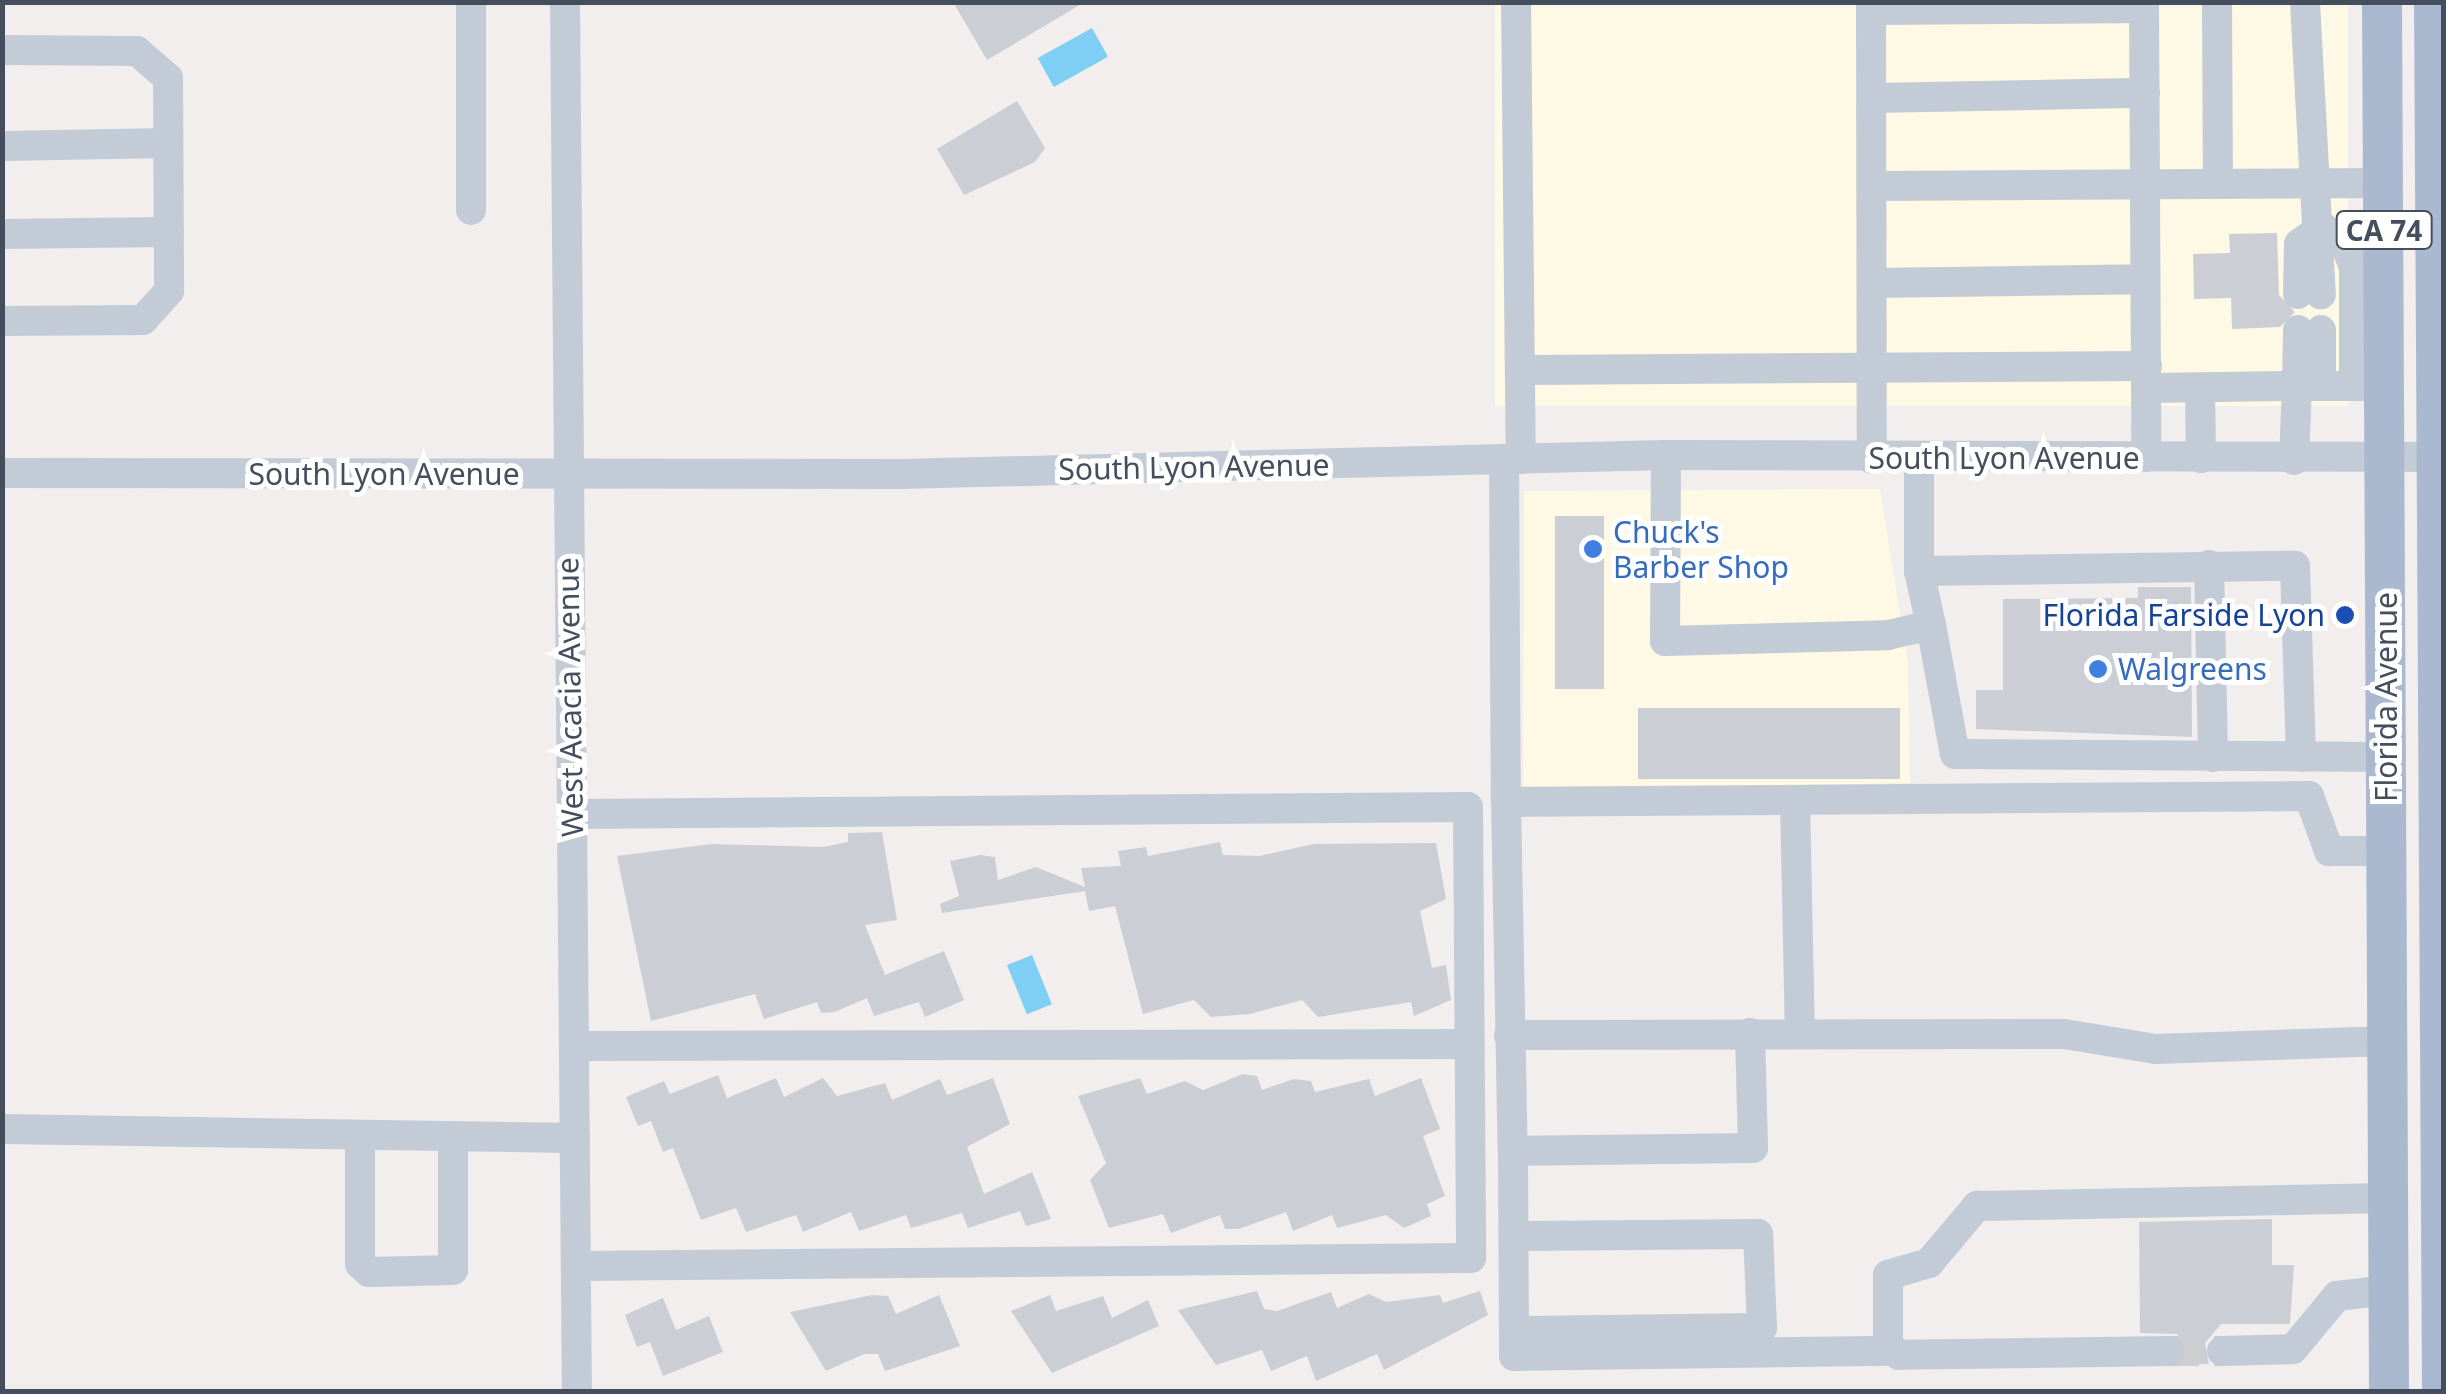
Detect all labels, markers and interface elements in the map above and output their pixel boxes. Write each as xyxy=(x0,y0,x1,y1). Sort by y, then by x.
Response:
road number: CA 74 xyxy=(2334,207,2434,253)
street label: South Lyon Avenue xyxy=(1868,440,2140,476)
street label: South Lyon Avenue xyxy=(1058,447,1330,487)
street label: South Lyon Avenue xyxy=(248,456,520,492)
place label: Chuck's Barber Shop xyxy=(1613,514,1789,584)
marker: Chuck's Barber Shop xyxy=(1582,538,1604,560)
street label: West Acacia Avenue xyxy=(550,557,590,837)
street label: Florida Avenue xyxy=(2368,592,2404,802)
place label: Florida Farside Lyon xyxy=(2043,597,2325,633)
marker: Florida Farside Lyon xyxy=(2334,604,2356,626)
place label: Walgreens xyxy=(2118,651,2267,687)
marker: Walgreens xyxy=(2087,658,2109,680)

